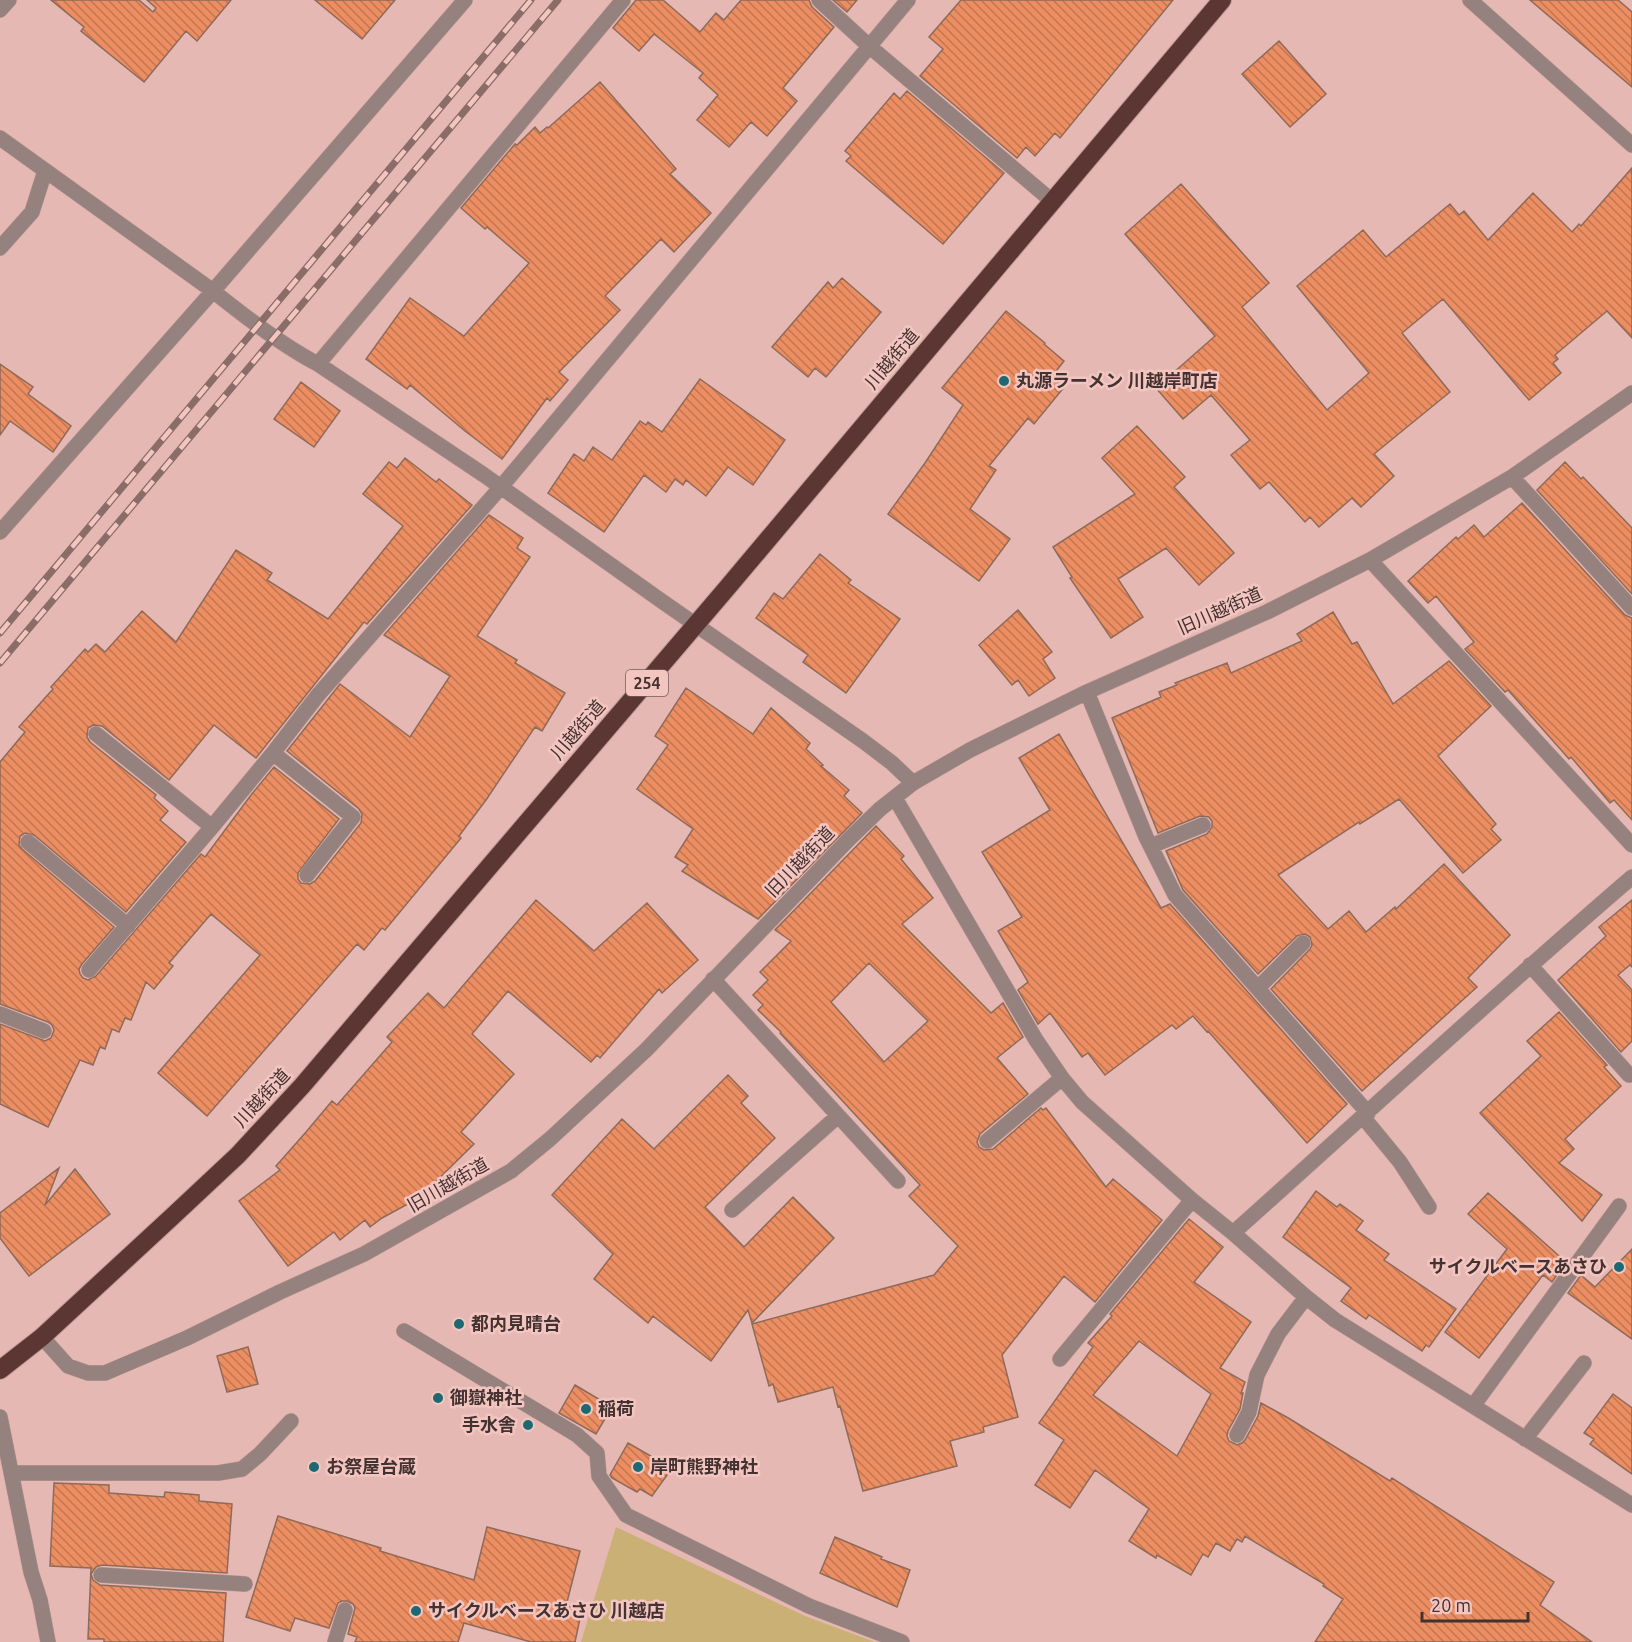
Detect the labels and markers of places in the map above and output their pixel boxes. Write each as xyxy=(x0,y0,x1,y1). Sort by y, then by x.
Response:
place label: 丸源ラーメン 川越岸町店 xyxy=(1016,370,1218,390)
marker: 丸源ラーメン 川越岸町店 xyxy=(997,374,1011,388)
place label: サイクルベースあさひ xyxy=(1429,1256,1607,1276)
marker: サイクルベースあさひ xyxy=(1612,1260,1626,1274)
place label: 都内見晴台 xyxy=(471,1313,561,1333)
marker: 都内見晴台 xyxy=(452,1317,466,1331)
place label: 御嶽神社 xyxy=(449,1387,522,1407)
marker: 御嶽神社 xyxy=(431,1391,445,1405)
place label: 稲荷 xyxy=(598,1398,634,1418)
marker: 稲荷 xyxy=(579,1402,593,1416)
place label: 手水舎 xyxy=(462,1414,516,1434)
marker: 手水舎 xyxy=(521,1418,535,1432)
place label: お祭屋台蔵 xyxy=(326,1456,416,1476)
place label: 岸町熊野神社 xyxy=(650,1456,758,1476)
marker: お祭屋台蔵 xyxy=(307,1460,321,1474)
marker: 岸町熊野神社 xyxy=(631,1460,645,1474)
place label: サイクルベースあさひ 川越店 xyxy=(428,1600,664,1620)
marker: サイクルベースあさひ 川越店 xyxy=(409,1604,423,1618)

